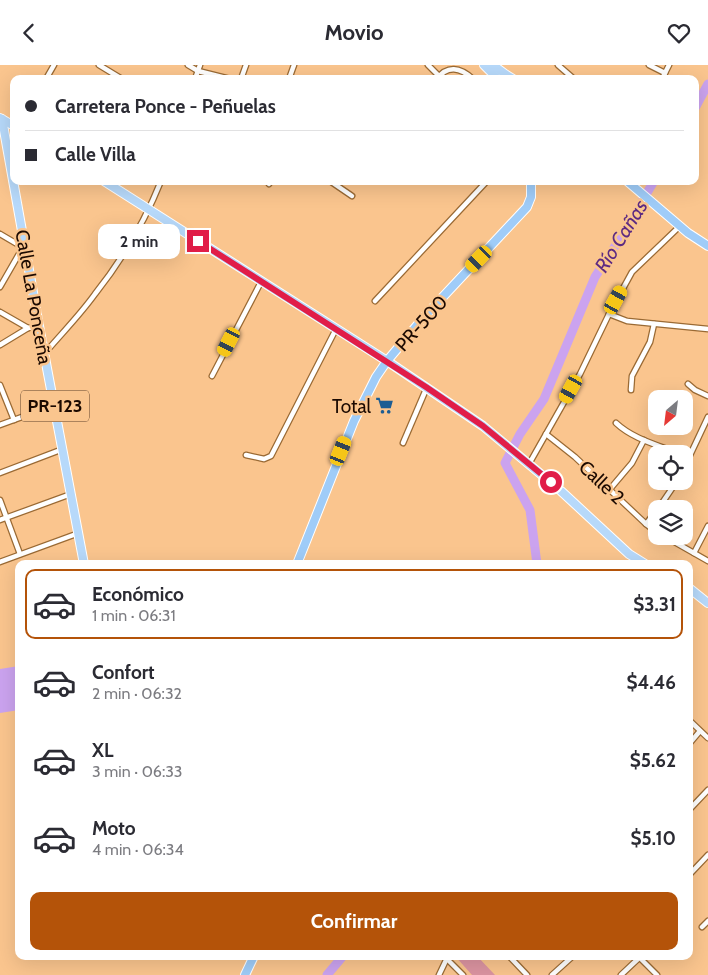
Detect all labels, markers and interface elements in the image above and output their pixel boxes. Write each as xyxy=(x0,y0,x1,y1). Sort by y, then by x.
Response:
icon: back xyxy=(15,19,43,47)
text: Movio xyxy=(324,19,384,46)
icon: heart xyxy=(665,19,693,47)
text: Carretera Ponce - Peñuelas xyxy=(55,95,276,118)
text: Calle Villa xyxy=(55,143,136,166)
water label: Río Cañas xyxy=(589,195,653,277)
callout: 2 min xyxy=(98,223,180,259)
street label: Calle La Ponceña xyxy=(10,228,57,366)
route end xyxy=(187,230,209,252)
text: 2 min xyxy=(120,232,158,251)
car xyxy=(463,243,494,275)
car xyxy=(602,283,629,317)
street label: PR-500 xyxy=(390,291,452,356)
car xyxy=(215,325,242,359)
car xyxy=(557,372,584,406)
north arrow xyxy=(648,390,692,435)
map controls xyxy=(648,390,693,545)
road number: PR-123 xyxy=(21,391,89,421)
place label: Total xyxy=(332,395,372,418)
supermarket icon: Total xyxy=(375,396,395,416)
car xyxy=(328,434,353,468)
button: locate xyxy=(648,445,693,490)
street label: Calle 2 xyxy=(574,456,629,509)
route start xyxy=(540,471,562,493)
button: layers xyxy=(648,500,693,545)
icon: car xyxy=(32,582,77,627)
text: Económico xyxy=(92,583,184,606)
text: $3.31 xyxy=(633,593,676,616)
text: 1 min · 06:31 xyxy=(92,606,176,625)
icon: car xyxy=(32,660,77,705)
text: Confort xyxy=(92,661,155,684)
text: $4.46 xyxy=(626,671,676,694)
text: 2 min · 06:32 xyxy=(92,684,182,703)
icon: car xyxy=(32,738,77,783)
text: XL xyxy=(92,739,113,762)
text: $5.62 xyxy=(630,749,676,772)
text: 3 min · 06:33 xyxy=(92,762,183,781)
icon: car xyxy=(32,816,77,861)
text: Moto xyxy=(92,817,136,840)
text: $5.10 xyxy=(630,827,676,850)
text: 4 min · 06:34 xyxy=(92,840,184,859)
button: Confirmar xyxy=(30,892,678,950)

